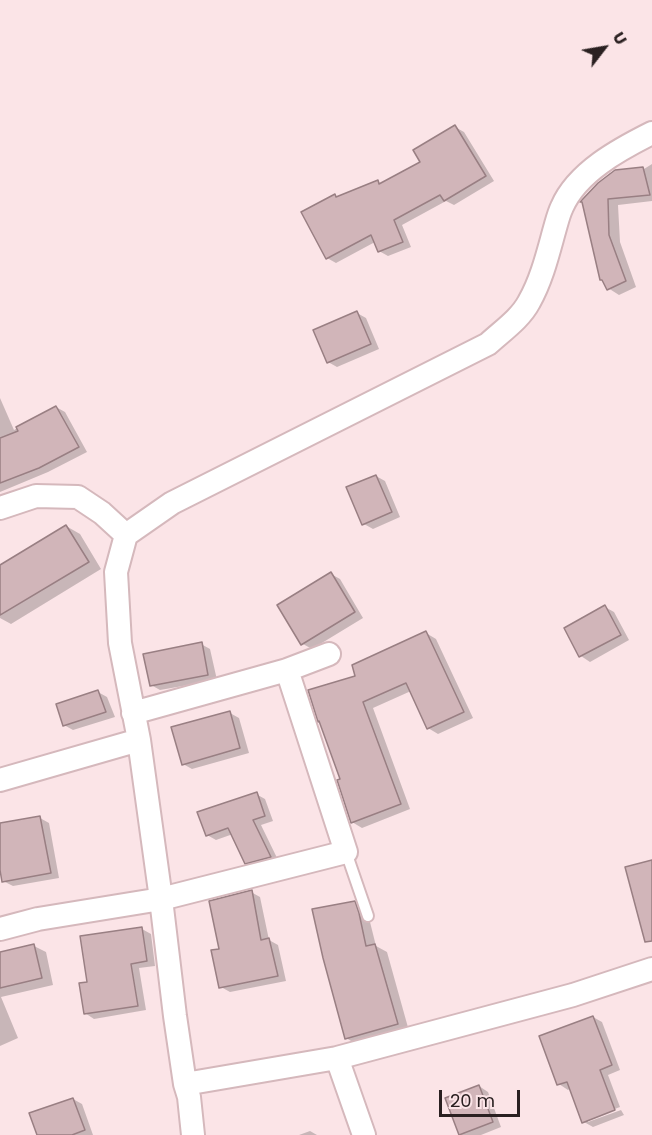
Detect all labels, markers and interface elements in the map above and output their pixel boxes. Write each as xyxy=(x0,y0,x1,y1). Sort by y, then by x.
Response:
north arrow xyxy=(574,18,634,78)
text: U xyxy=(607,28,633,49)
scale bar xyxy=(442,1078,523,1116)
text: 20 m xyxy=(450,1088,495,1113)

